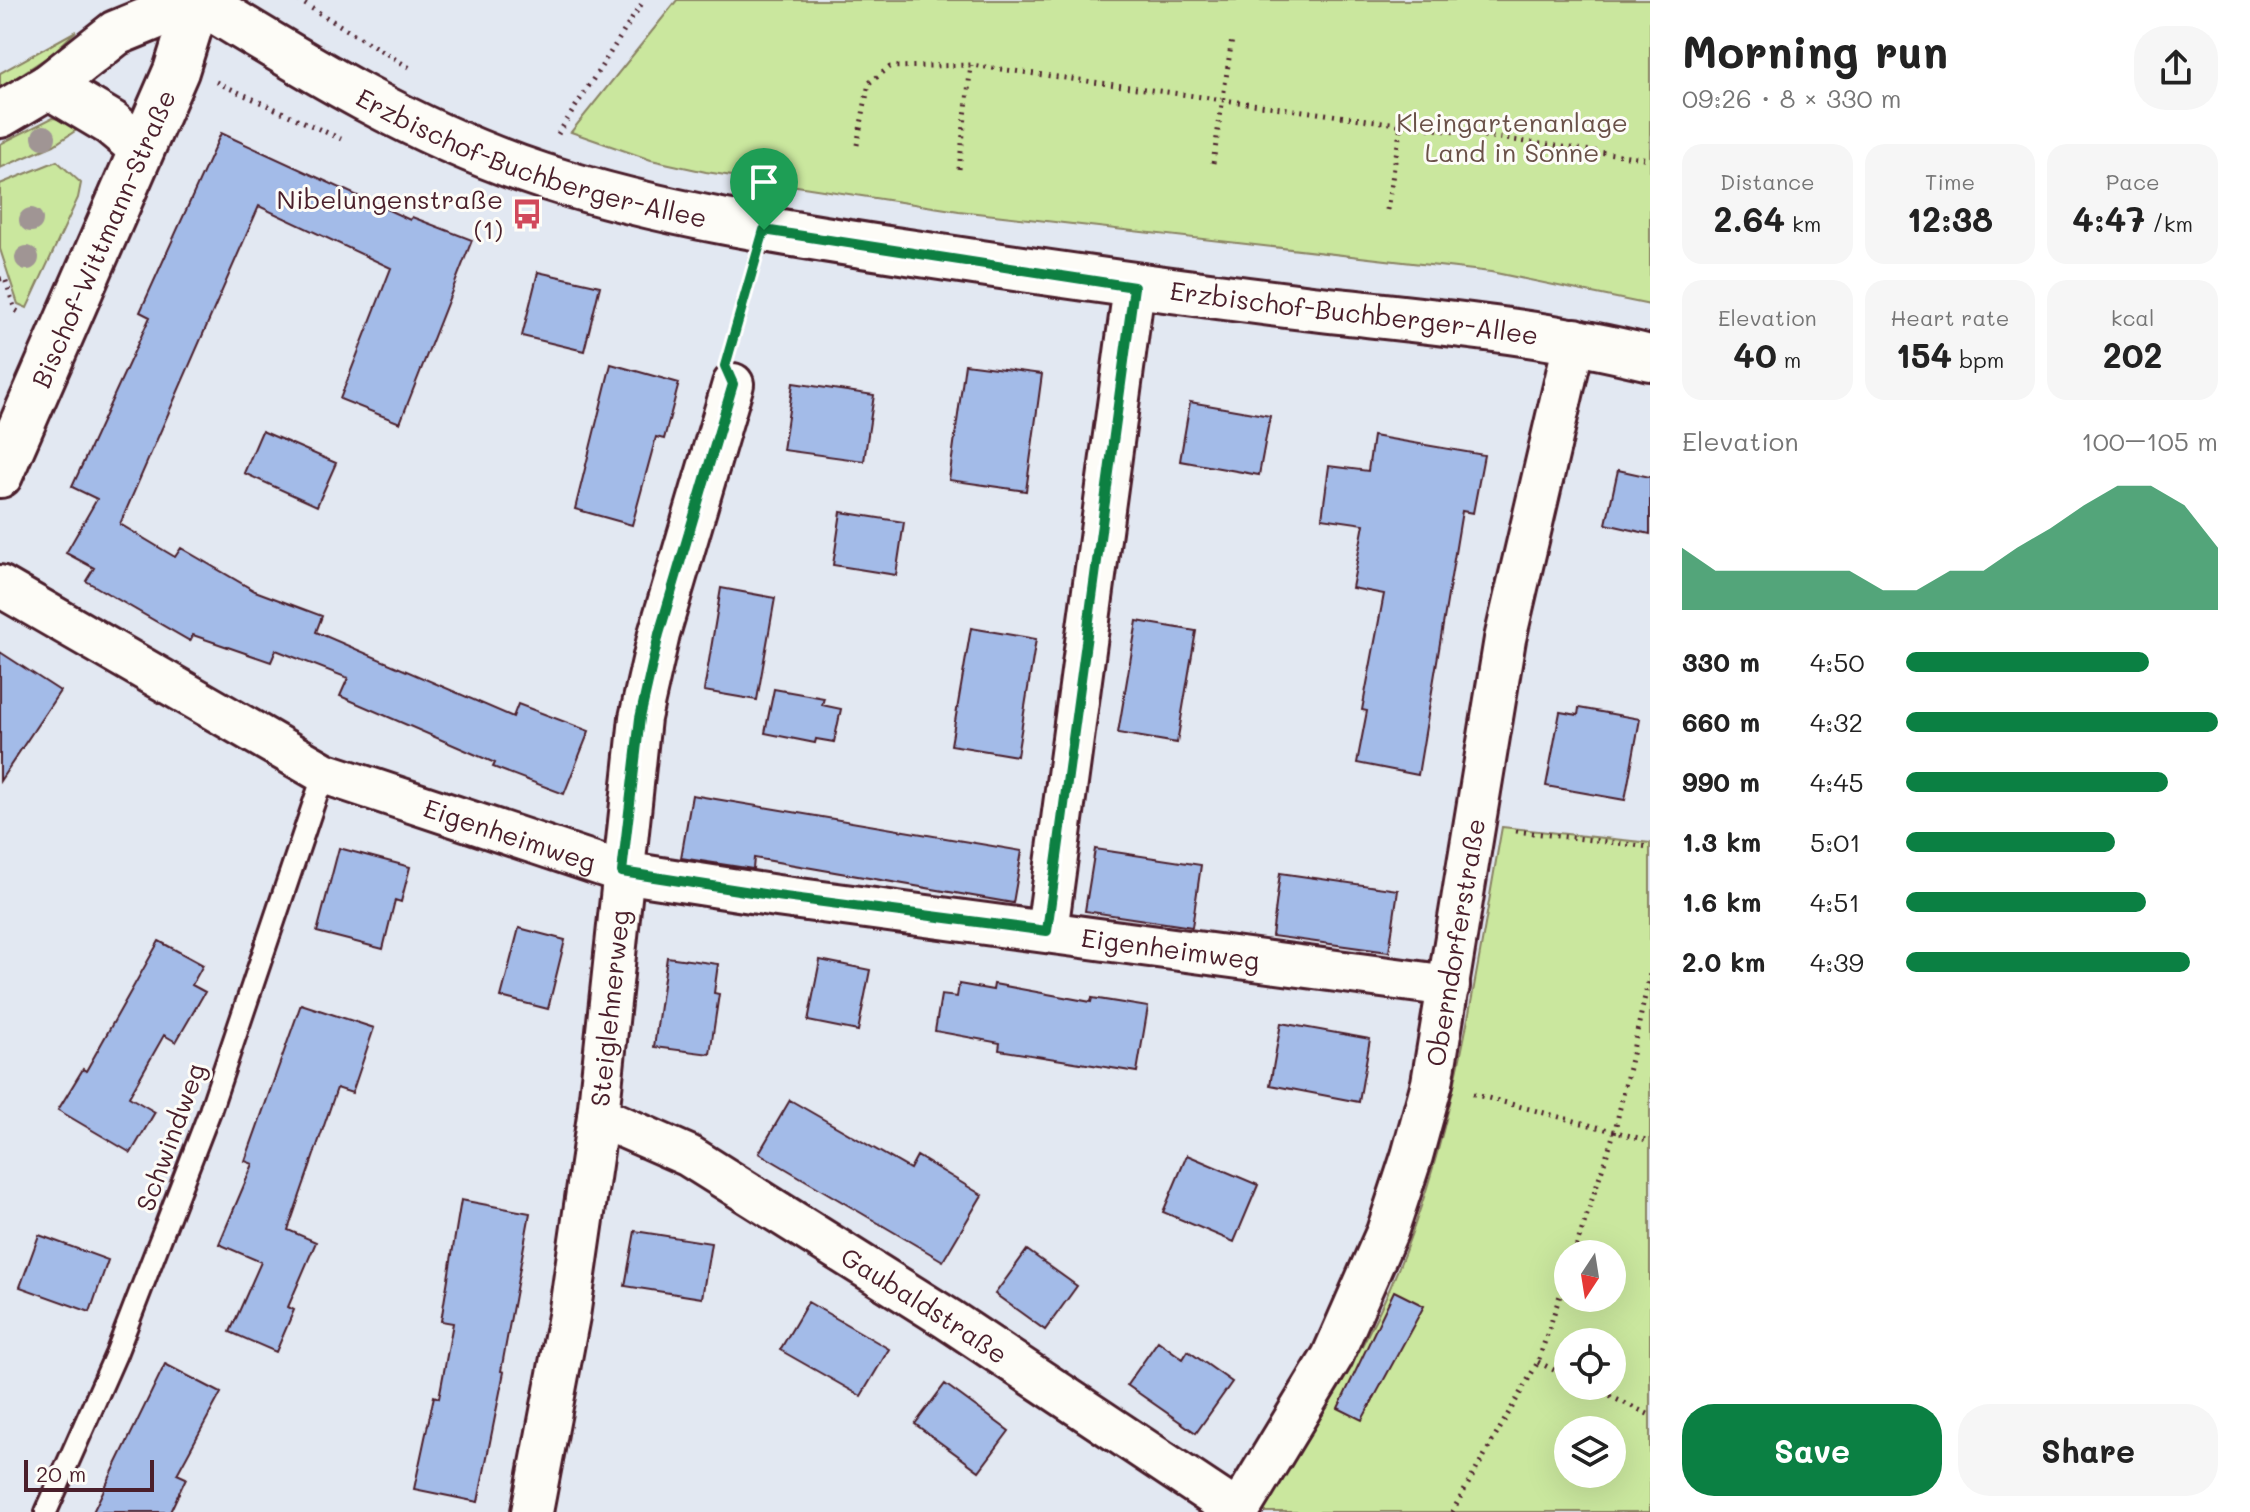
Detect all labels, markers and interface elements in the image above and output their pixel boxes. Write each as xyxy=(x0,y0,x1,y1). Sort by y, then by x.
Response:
text: Morning run xyxy=(1682,22,1948,79)
button: share xyxy=(2134,26,2218,110)
street label: Erzbischof-Buchberger-Allee xyxy=(351,80,710,235)
text: 09:26 · 8 × 330 m xyxy=(1682,81,1902,115)
street label: Bischof-Wittmann-Straße xyxy=(23,84,183,393)
park label: Kleingartenanlage Land in Sonne xyxy=(1396,105,1628,169)
pin xyxy=(730,148,798,230)
icon: arrive xyxy=(742,160,786,204)
text: Distance xyxy=(1720,167,1815,196)
text: Time xyxy=(1925,167,1975,196)
text: Pace xyxy=(2106,167,2160,196)
place label: Nibelungenstraße (1) xyxy=(277,182,503,246)
text: 2.64 xyxy=(1713,196,1785,241)
text: 12:38 xyxy=(1907,196,1993,241)
text: 4:47 xyxy=(2072,196,2145,241)
bus stop icon: Nibelungenstraße (1) xyxy=(510,197,544,231)
text: km xyxy=(1785,209,1821,238)
text: /km xyxy=(2145,209,2193,238)
street label: Erzbischof-Buchberger-Allee xyxy=(1168,273,1541,352)
text: Elevation xyxy=(1718,303,1817,332)
text: Heart rate xyxy=(1891,303,2009,332)
text: kcal xyxy=(2111,303,2155,332)
text: 40 xyxy=(1733,332,1777,377)
text: 154 xyxy=(1896,332,1952,377)
text: 202 xyxy=(2103,332,2163,377)
text: m xyxy=(1777,345,1801,374)
text: bpm xyxy=(1952,345,2004,374)
text: Elevation xyxy=(1682,424,1799,458)
text: 100–105 m xyxy=(2081,424,2218,458)
text: 330 m xyxy=(1682,645,1760,679)
text: 4:50 xyxy=(1810,645,1865,679)
text: 660 m xyxy=(1682,705,1760,739)
text: 4:32 xyxy=(1810,705,1863,739)
text: 990 m xyxy=(1682,765,1760,799)
text: 4:45 xyxy=(1810,765,1864,799)
street label: Eigenheimweg xyxy=(419,790,600,879)
street label: Oberndorferstraße xyxy=(1418,816,1492,1069)
text: 1.3 km xyxy=(1682,825,1761,859)
text: 5:01 xyxy=(1810,825,1861,859)
text: 1.6 km xyxy=(1682,885,1761,919)
text: 4:51 xyxy=(1810,885,1860,919)
street label: Steiglehnerweg xyxy=(582,908,637,1108)
street label: Eigenheimweg xyxy=(1079,920,1262,977)
text: 2.0 km xyxy=(1682,945,1765,979)
text: 4:39 xyxy=(1810,945,1864,979)
street label: Schwindweg xyxy=(128,1058,212,1216)
street label: Gaubaldstraße xyxy=(835,1239,1014,1371)
north arrow xyxy=(1554,1240,1626,1312)
map controls xyxy=(1554,1240,1626,1488)
button: locate xyxy=(1554,1328,1626,1400)
button: Save xyxy=(1682,1404,1942,1496)
button: Share xyxy=(1958,1404,2218,1496)
button: layers xyxy=(1554,1416,1626,1488)
scale bar xyxy=(24,1456,154,1492)
text: 20 m xyxy=(36,1459,86,1488)

